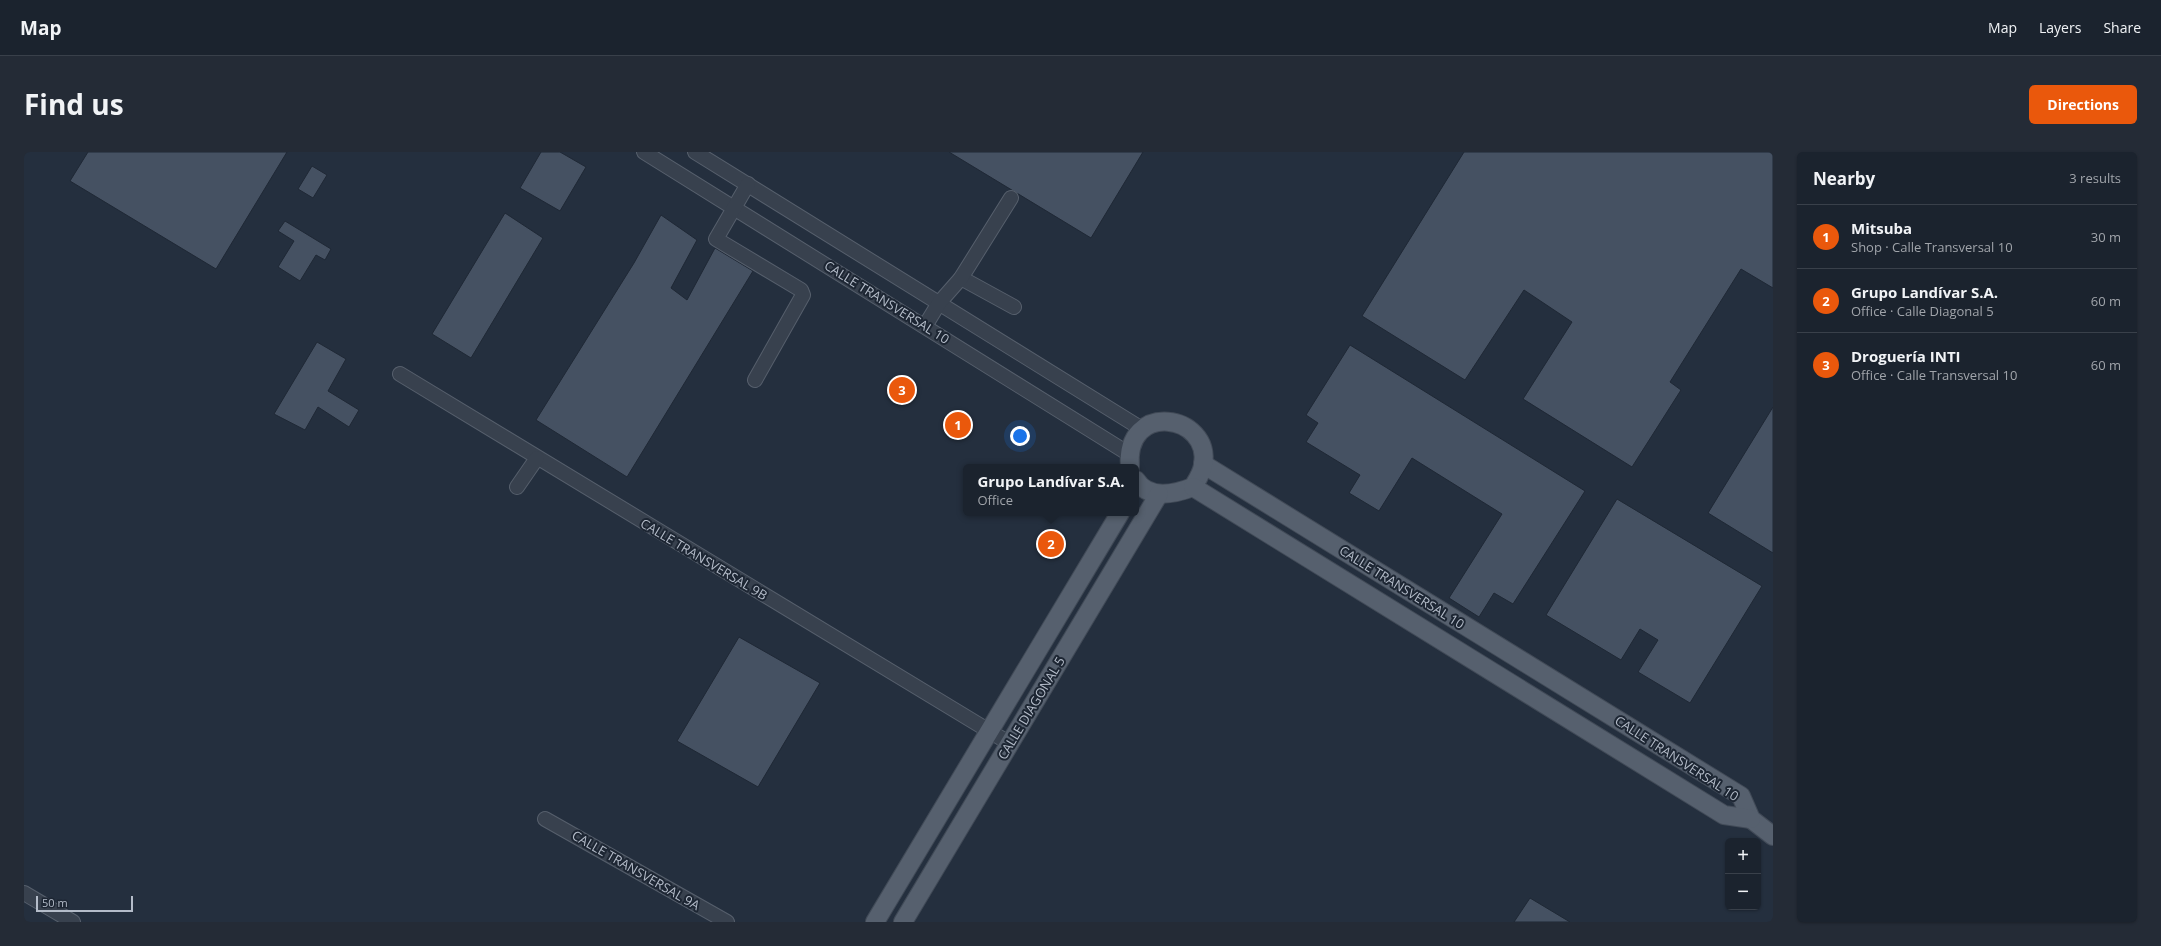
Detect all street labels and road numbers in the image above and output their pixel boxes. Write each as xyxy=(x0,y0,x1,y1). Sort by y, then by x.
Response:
street label: CALLE TRANSVERSAL 10 xyxy=(821,256,953,348)
street label: CALLE TRANSVERSAL 9B xyxy=(637,514,771,604)
street label: CALLE TRANSVERSAL 10 xyxy=(1336,541,1468,633)
street label: CALLE DIAGONAL 5 xyxy=(993,653,1069,763)
street label: CALLE TRANSVERSAL 10 xyxy=(1612,711,1742,805)
street label: CALLE TRANSVERSAL 9A xyxy=(569,826,704,914)

